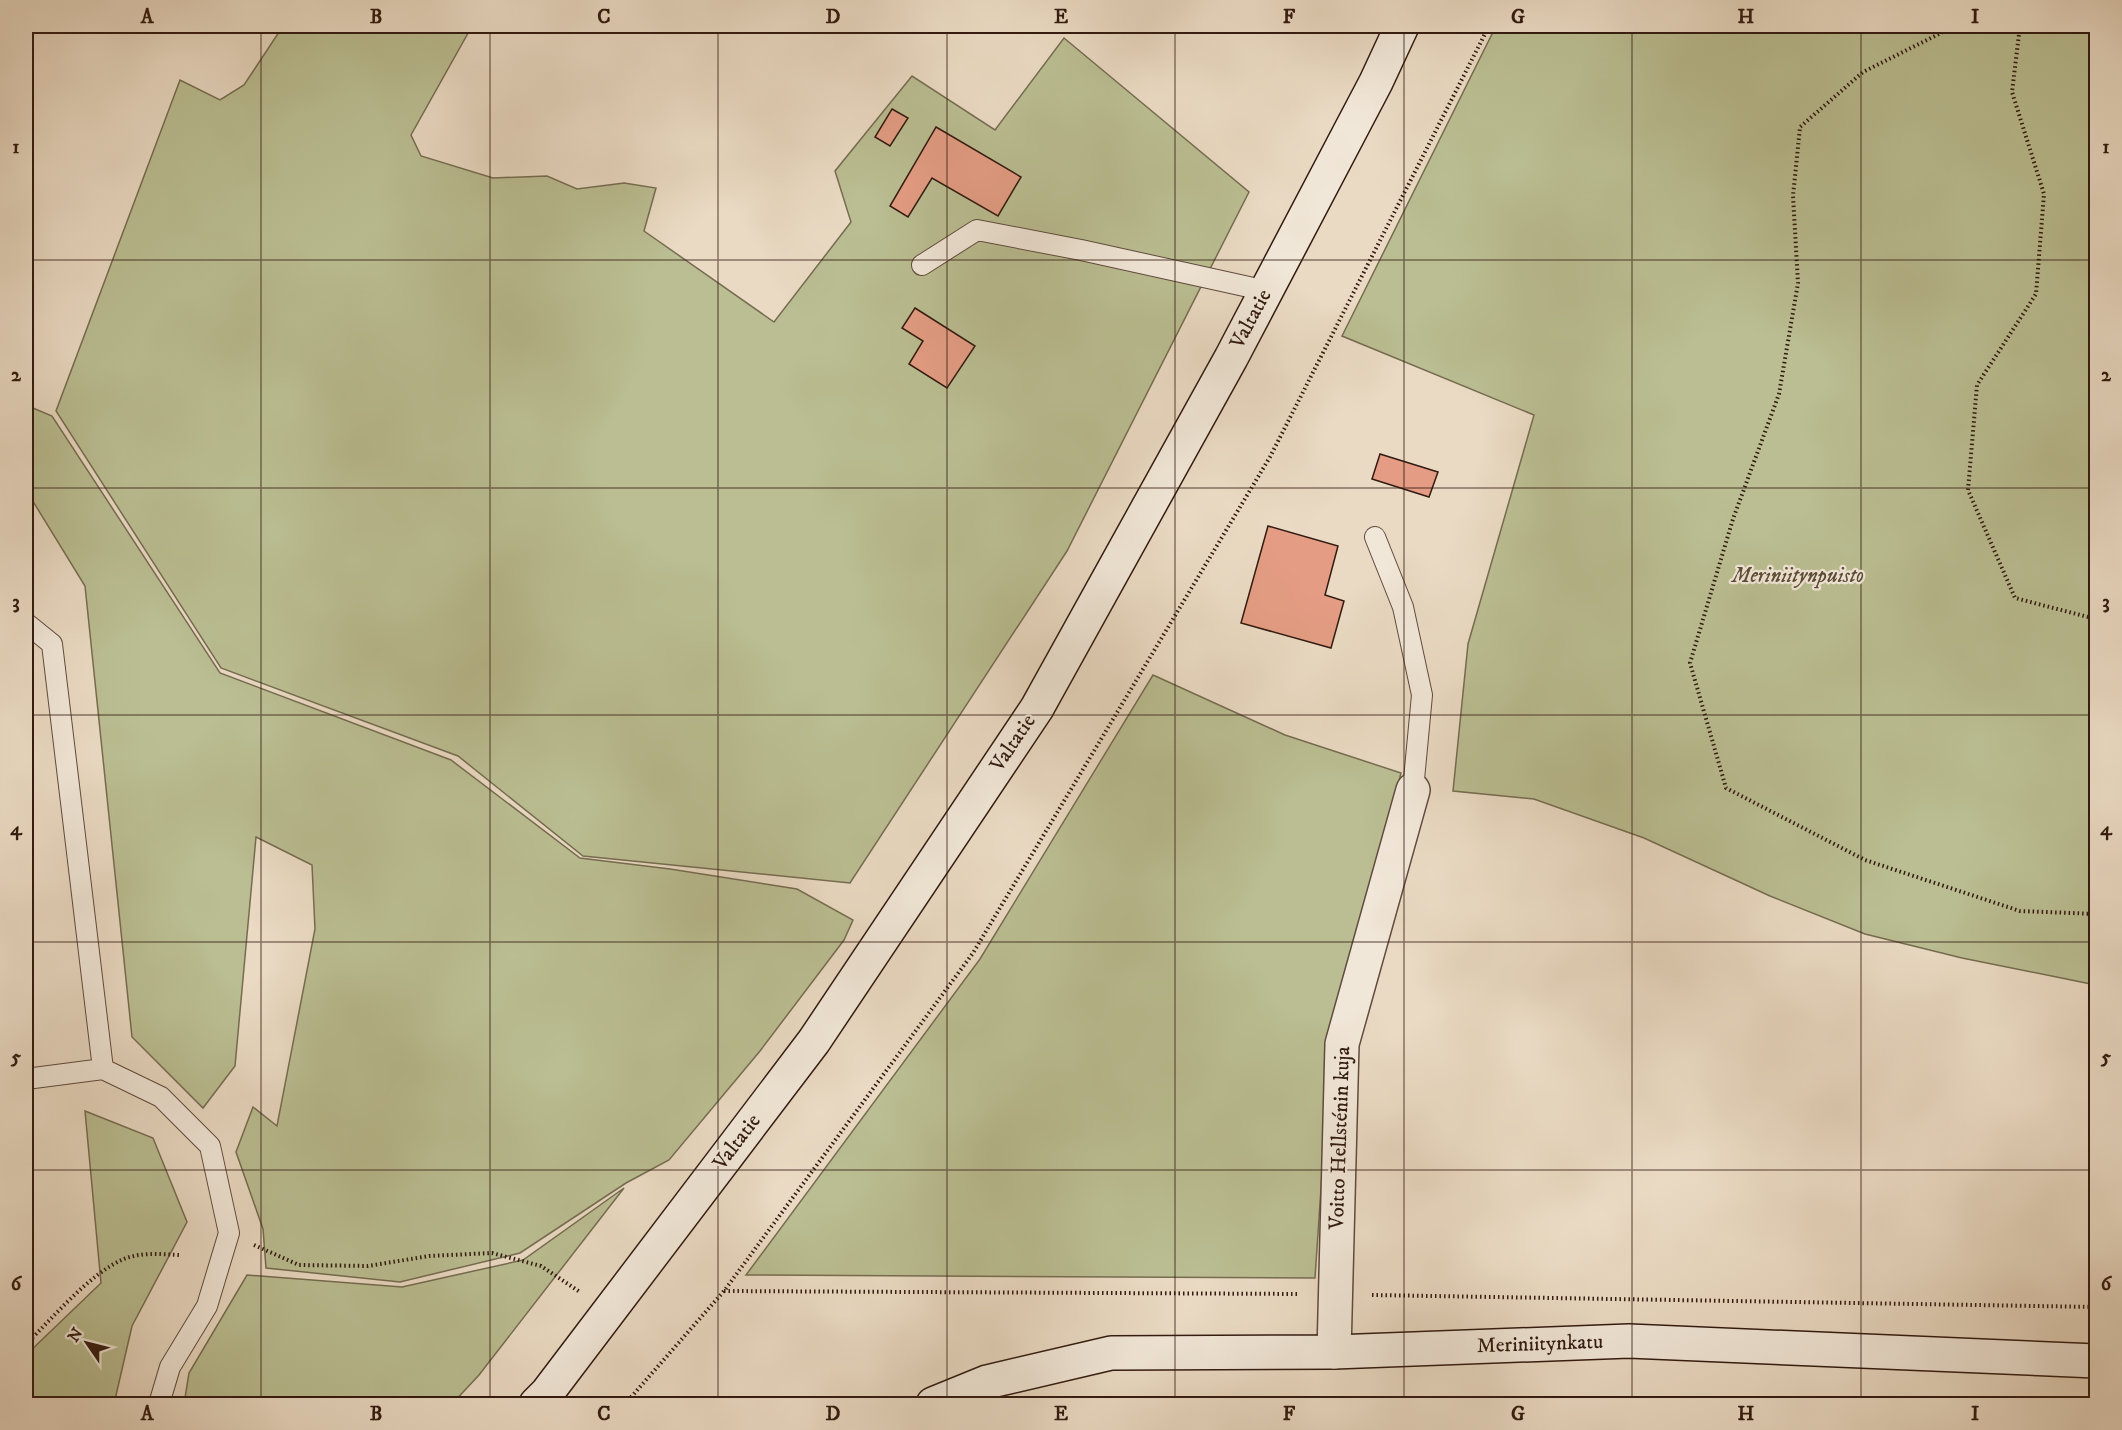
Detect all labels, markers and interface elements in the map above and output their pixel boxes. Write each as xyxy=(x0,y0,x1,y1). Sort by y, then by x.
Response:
text: A xyxy=(140,5,155,30)
text: B xyxy=(370,5,382,30)
text: C xyxy=(597,5,611,30)
text: D xyxy=(826,5,841,30)
text: E xyxy=(1054,5,1068,30)
text: F xyxy=(1283,5,1296,30)
text: G xyxy=(1511,5,1525,30)
text: H xyxy=(1738,5,1755,30)
text: I xyxy=(1971,5,1979,30)
text: 1 xyxy=(12,135,20,160)
text: 1 xyxy=(2102,135,2110,160)
street label: Valtatie xyxy=(1224,285,1278,354)
text: 2 xyxy=(11,363,22,388)
text: 2 xyxy=(2101,363,2112,388)
park label: Meriniitynpuisto xyxy=(1730,563,1864,589)
text: 3 xyxy=(12,590,20,615)
text: 3 xyxy=(2102,590,2110,615)
street label: Valtatie xyxy=(984,709,1042,777)
text: 4 xyxy=(10,817,23,842)
text: 4 xyxy=(2100,817,2113,842)
text: 5 xyxy=(10,1045,21,1070)
text: 5 xyxy=(2100,1045,2111,1070)
street label: Voitto Hellsténin kuja xyxy=(1324,1046,1356,1231)
street label: Valtatie xyxy=(707,1109,767,1176)
text: 6 xyxy=(11,1272,23,1297)
text: 6 xyxy=(2101,1272,2113,1297)
north arrow xyxy=(57,1313,117,1373)
text: N xyxy=(64,1324,87,1346)
street label: Meriniitynkatu xyxy=(1476,1329,1604,1359)
text: A xyxy=(140,1402,155,1427)
text: B xyxy=(370,1402,382,1427)
text: C xyxy=(597,1402,611,1427)
text: D xyxy=(826,1402,841,1427)
text: E xyxy=(1054,1402,1068,1427)
text: F xyxy=(1283,1402,1296,1427)
text: G xyxy=(1511,1402,1525,1427)
text: H xyxy=(1738,1402,1755,1427)
text: I xyxy=(1971,1402,1979,1427)

